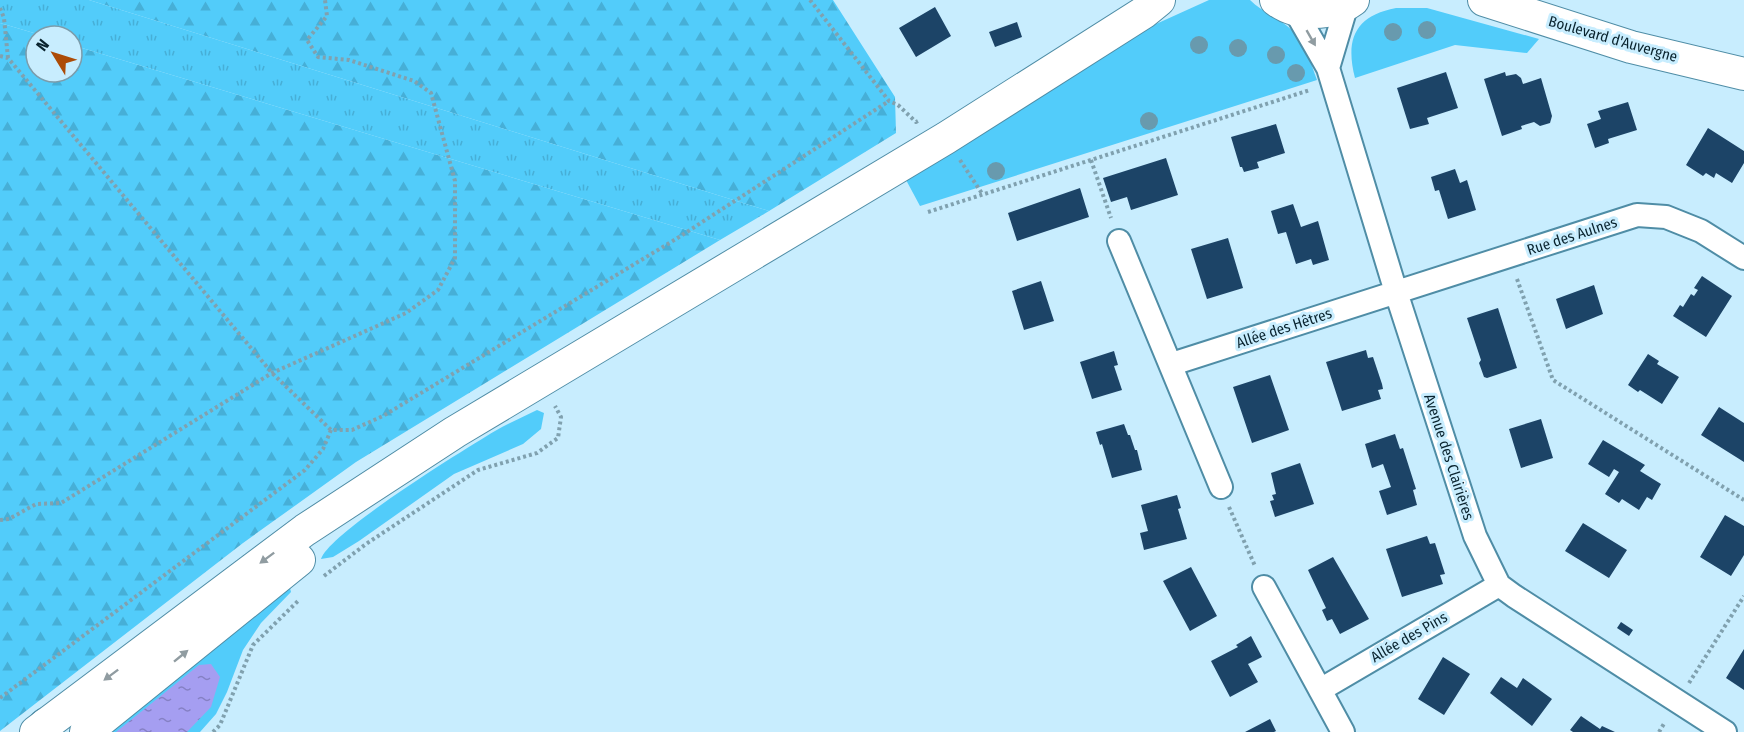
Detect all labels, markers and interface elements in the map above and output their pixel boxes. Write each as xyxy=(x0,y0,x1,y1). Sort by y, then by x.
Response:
street label: Boulevard d'Auvergne xyxy=(1547,12,1679,66)
north arrow xyxy=(24,24,84,84)
one-way arrow xyxy=(1306,30,1316,47)
text: N xyxy=(32,35,53,55)
street label: Rue des Aulnes xyxy=(1525,213,1619,259)
street label: Allée des Hêtres xyxy=(1234,304,1334,352)
street label: Avenue des Clairières xyxy=(1420,392,1478,522)
one-way arrow xyxy=(260,552,275,564)
street label: Allée des Pins xyxy=(1368,608,1450,666)
one-way arrow xyxy=(173,650,189,663)
one-way arrow xyxy=(103,669,119,681)

